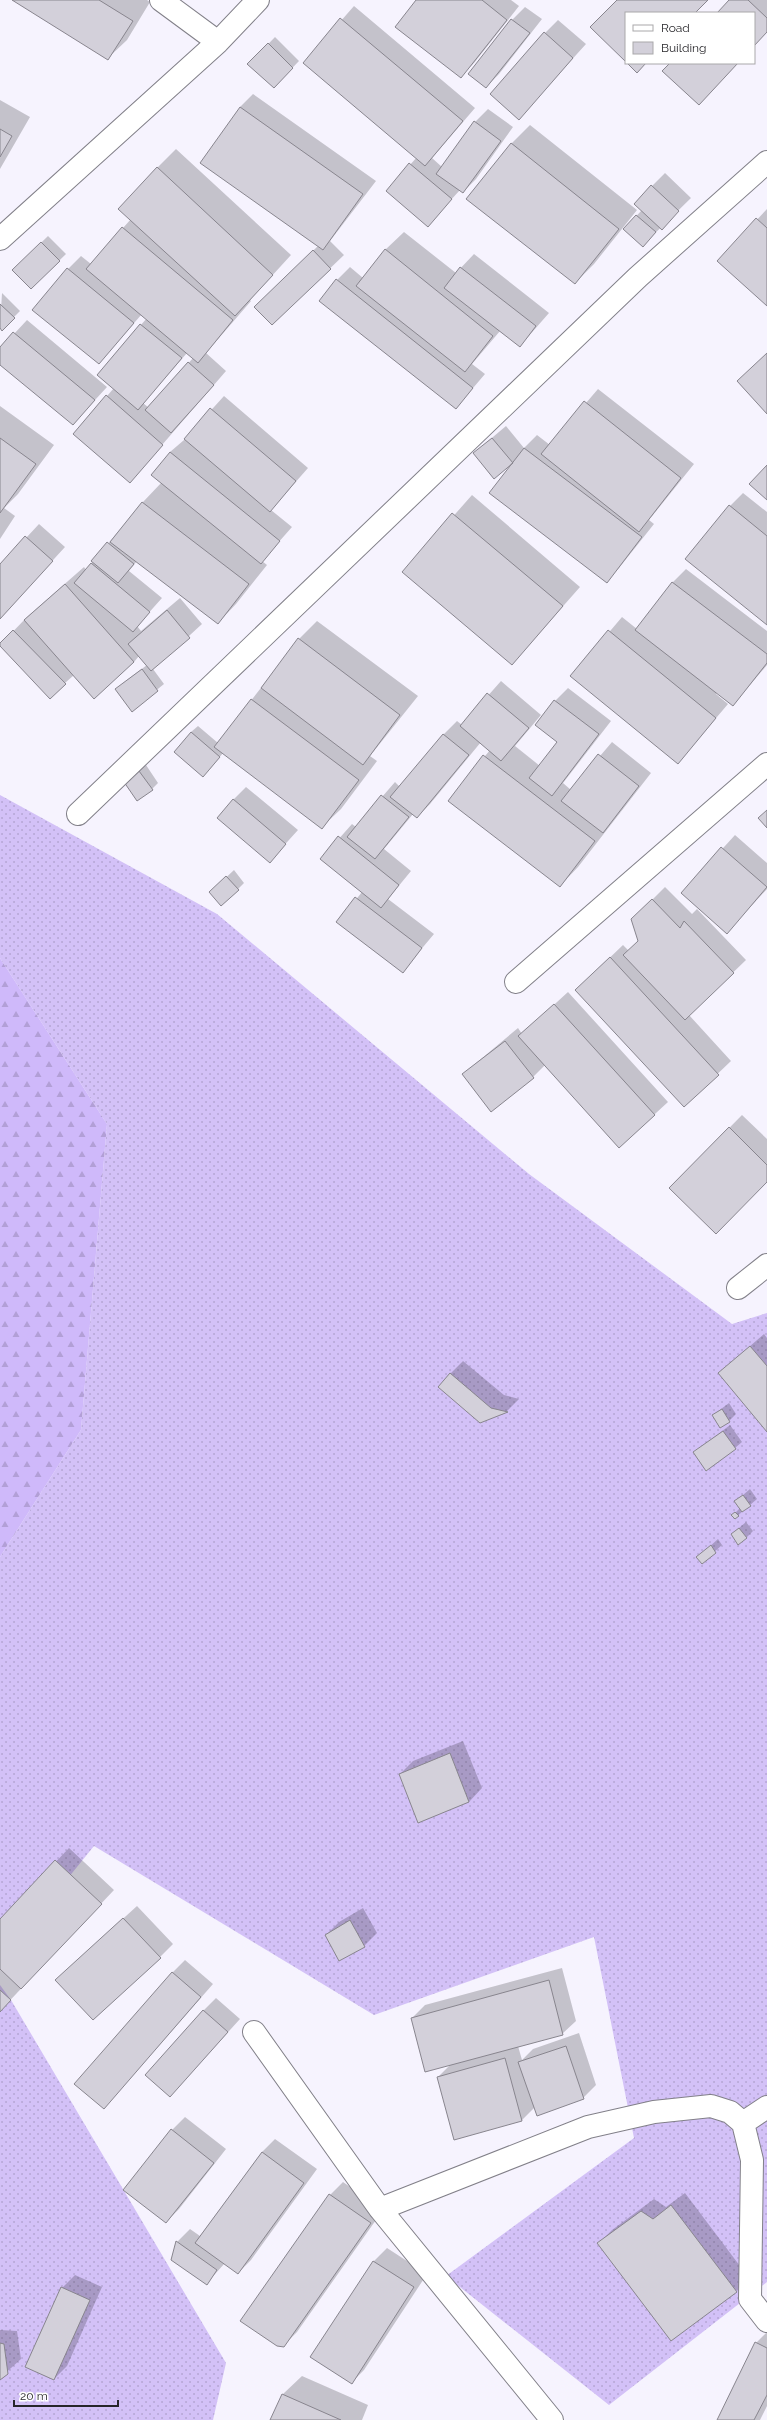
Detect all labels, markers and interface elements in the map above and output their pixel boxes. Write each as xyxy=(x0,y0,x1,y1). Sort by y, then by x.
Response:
legend xyxy=(625,12,755,64)
text: Road xyxy=(661,21,690,35)
text: Building xyxy=(661,41,707,55)
scale bar xyxy=(14,2382,118,2408)
text: 20 m xyxy=(20,2389,48,2403)

